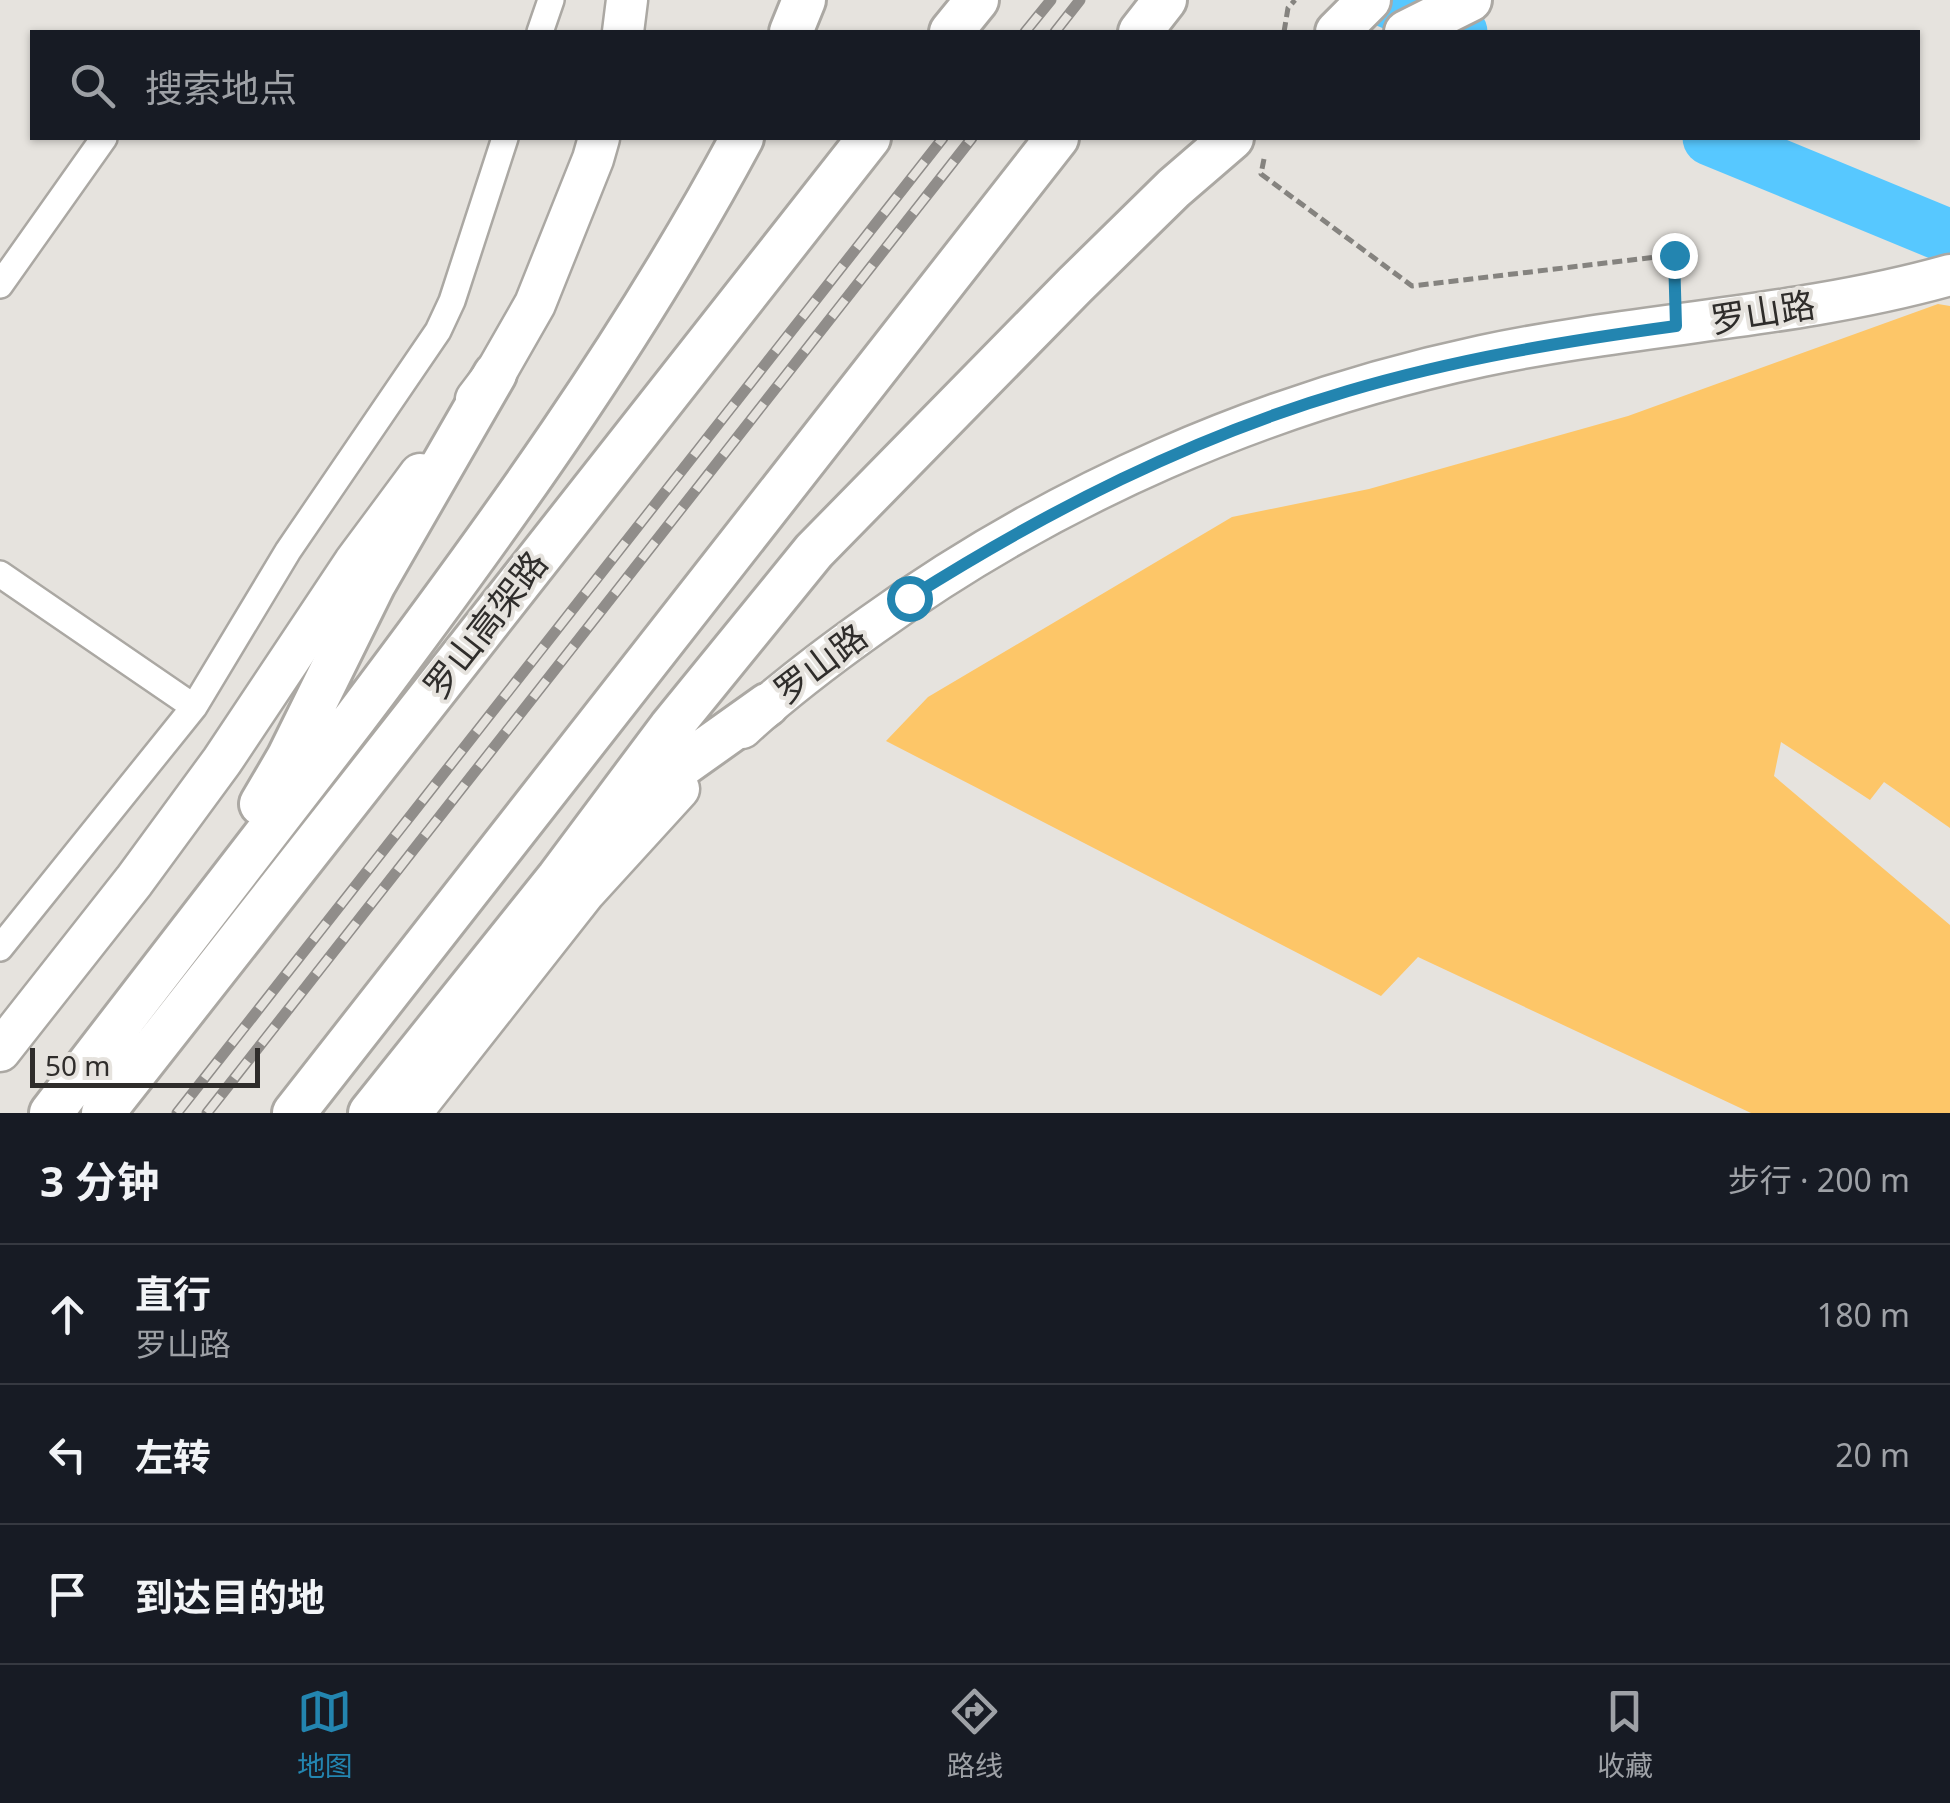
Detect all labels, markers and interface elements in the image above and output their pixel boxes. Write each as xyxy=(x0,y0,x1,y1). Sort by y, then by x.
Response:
search box xyxy=(30,30,1920,140)
icon: search xyxy=(65,58,120,113)
text: 搜索地点 xyxy=(145,61,297,113)
route end xyxy=(1652,233,1698,279)
street label: 罗山路 xyxy=(1707,280,1818,343)
street label: 罗山高架路 xyxy=(412,541,557,708)
route start xyxy=(887,576,933,622)
street label: 罗山路 xyxy=(764,612,876,713)
scale bar xyxy=(30,1043,260,1088)
text: 50 m xyxy=(45,1046,111,1084)
text: 3 分钟 xyxy=(40,1152,159,1209)
text: 步行 · 200 m xyxy=(1728,1158,1910,1201)
text: 直行 xyxy=(135,1267,211,1319)
icon: ahead xyxy=(40,1287,95,1342)
text: 180 m xyxy=(1817,1293,1910,1336)
text: 罗山路 xyxy=(135,1322,231,1365)
icon: left xyxy=(40,1427,95,1482)
text: 左转 xyxy=(135,1430,211,1482)
text: 20 m xyxy=(1835,1433,1910,1476)
icon: arrive xyxy=(40,1567,95,1622)
text: 到达目的地 xyxy=(135,1570,325,1622)
tab: 地图 xyxy=(297,1684,353,1784)
tab: 路线 xyxy=(947,1684,1003,1784)
tab: 收藏 xyxy=(1597,1684,1653,1784)

